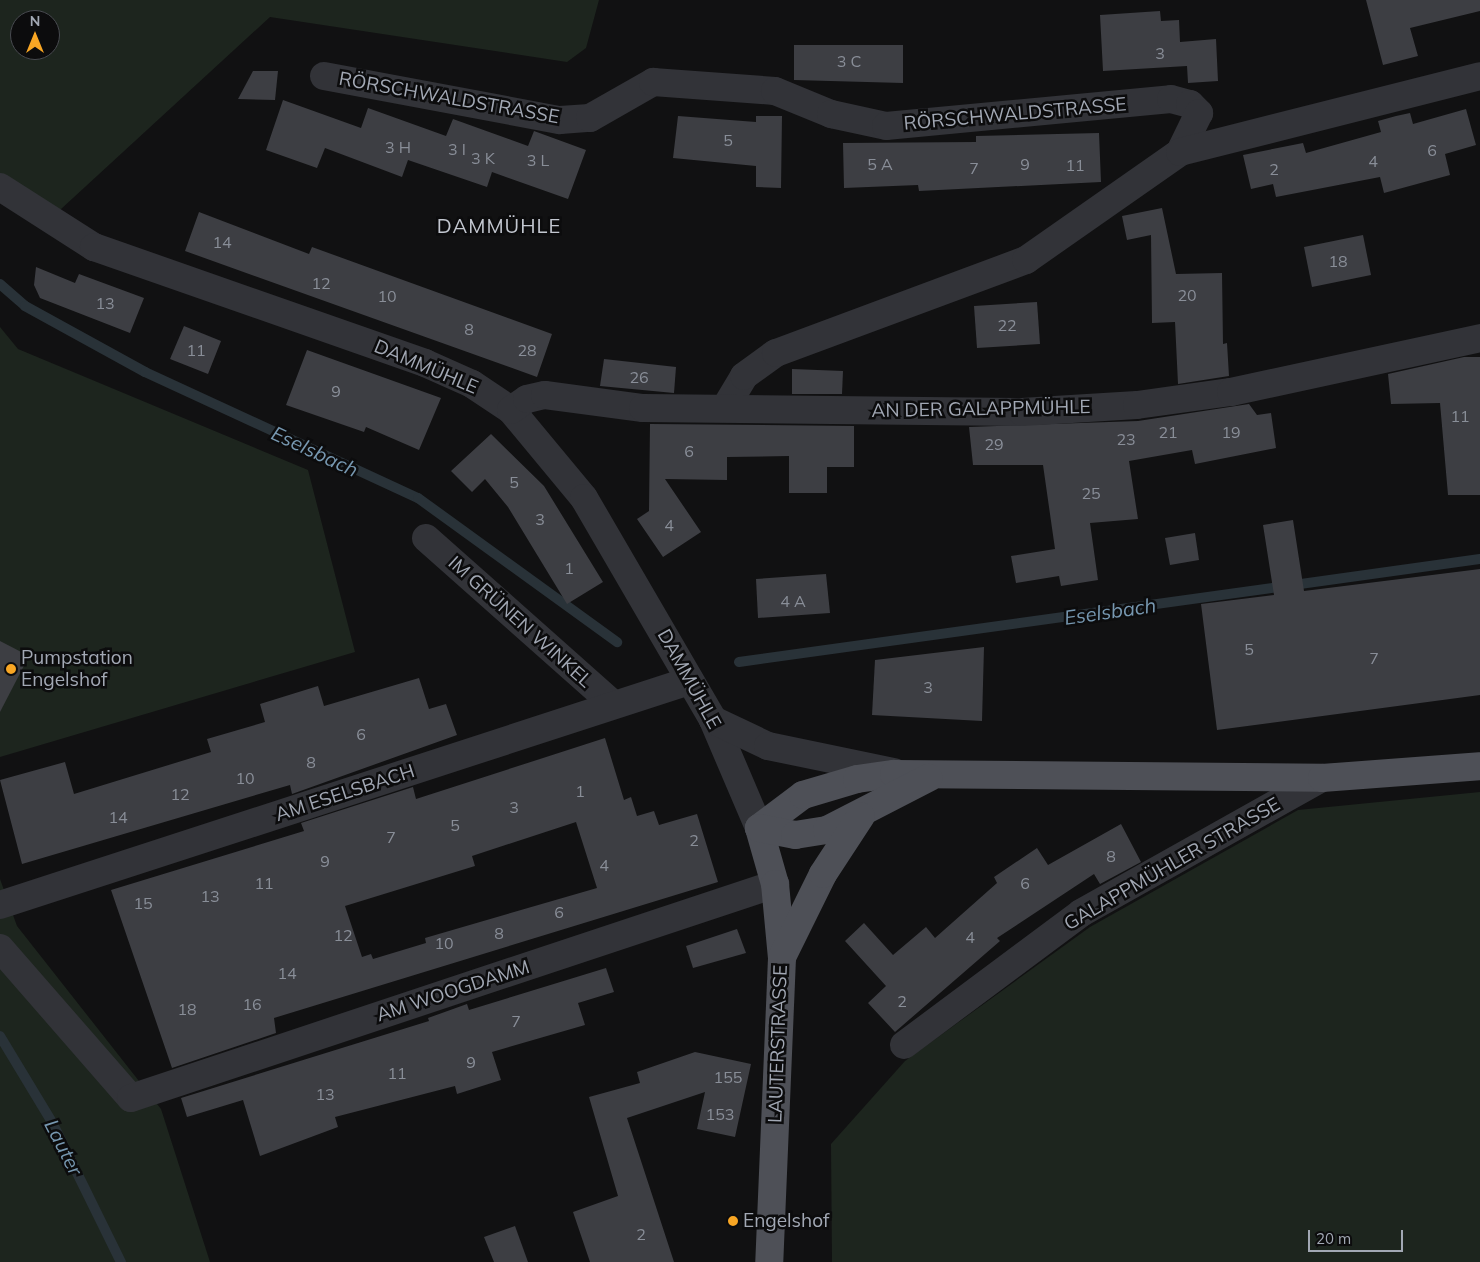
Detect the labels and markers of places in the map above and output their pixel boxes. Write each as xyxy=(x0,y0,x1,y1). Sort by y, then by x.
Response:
place label: Pumpstation Engelshof xyxy=(21,647,133,691)
marker: Pumpstation Engelshof xyxy=(5,663,17,675)
place label: Engelshof xyxy=(743,1210,829,1232)
marker: Engelshof xyxy=(727,1215,739,1227)

